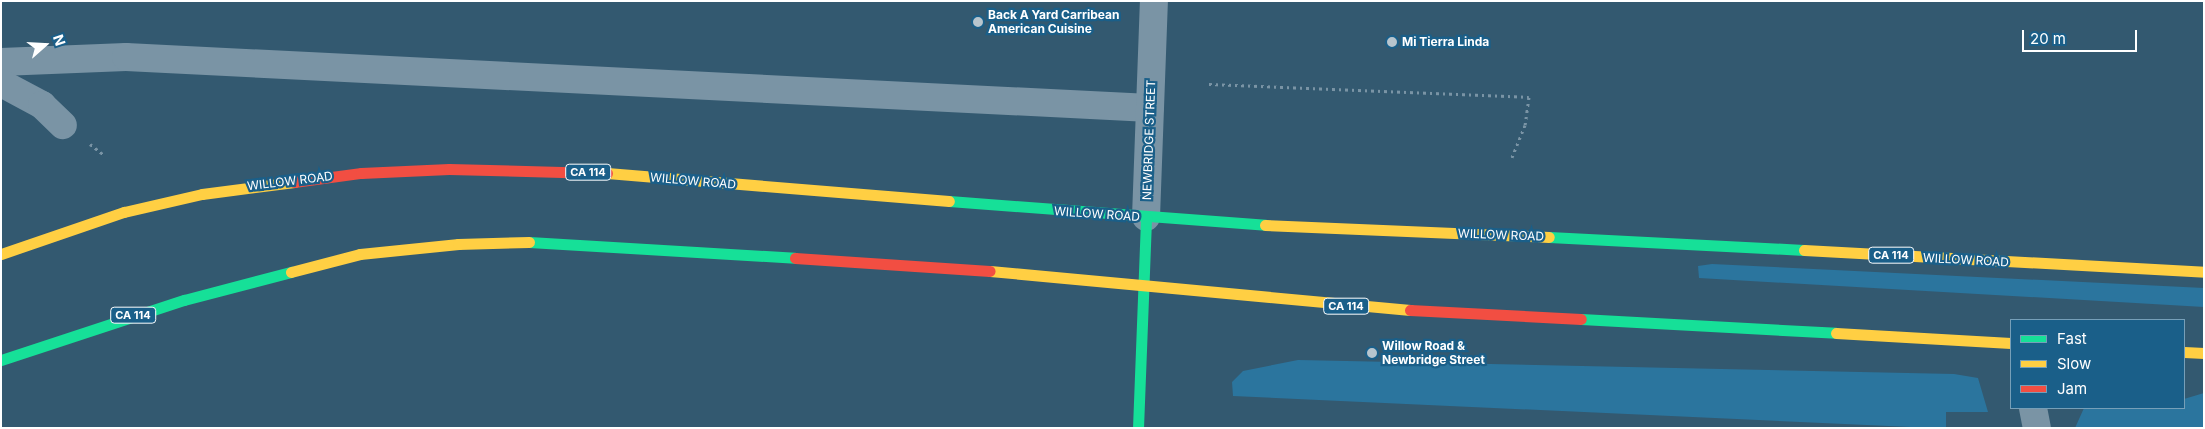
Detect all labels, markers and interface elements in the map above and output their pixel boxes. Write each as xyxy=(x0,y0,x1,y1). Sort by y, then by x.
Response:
place label: Back A Yard Carribean American Cuisine xyxy=(988,8,1119,36)
marker: Back A Yard Carribean American Cuisine xyxy=(972,16,984,28)
north arrow xyxy=(20,20,70,70)
scale bar xyxy=(2025,20,2140,52)
text: 20 m xyxy=(2030,29,2066,48)
text: N xyxy=(50,32,69,48)
place label: Mi Tierra Linda xyxy=(1402,35,1489,49)
marker: Mi Tierra Linda xyxy=(1386,36,1398,48)
street label: NEWBRIDGE STREET xyxy=(1140,80,1158,200)
road number: CA 114 xyxy=(564,163,612,180)
street label: WILLOW ROAD xyxy=(246,169,334,193)
street label: WILLOW ROAD xyxy=(649,170,737,192)
street label: WILLOW ROAD xyxy=(1054,204,1140,224)
street label: WILLOW ROAD xyxy=(1458,226,1544,244)
road number: CA 114 xyxy=(1867,246,1915,264)
street label: WILLOW ROAD xyxy=(1923,251,2009,269)
road number: CA 114 xyxy=(1322,298,1370,314)
road number: CA 114 xyxy=(109,306,157,324)
legend xyxy=(2010,319,2185,409)
text: Fast xyxy=(2057,329,2087,348)
place label: Willow Road & Newbridge Street xyxy=(1382,339,1485,367)
marker: Willow Road & Newbridge Street xyxy=(1366,347,1378,359)
text: Slow xyxy=(2057,354,2091,373)
text: Jam xyxy=(2057,379,2087,398)

